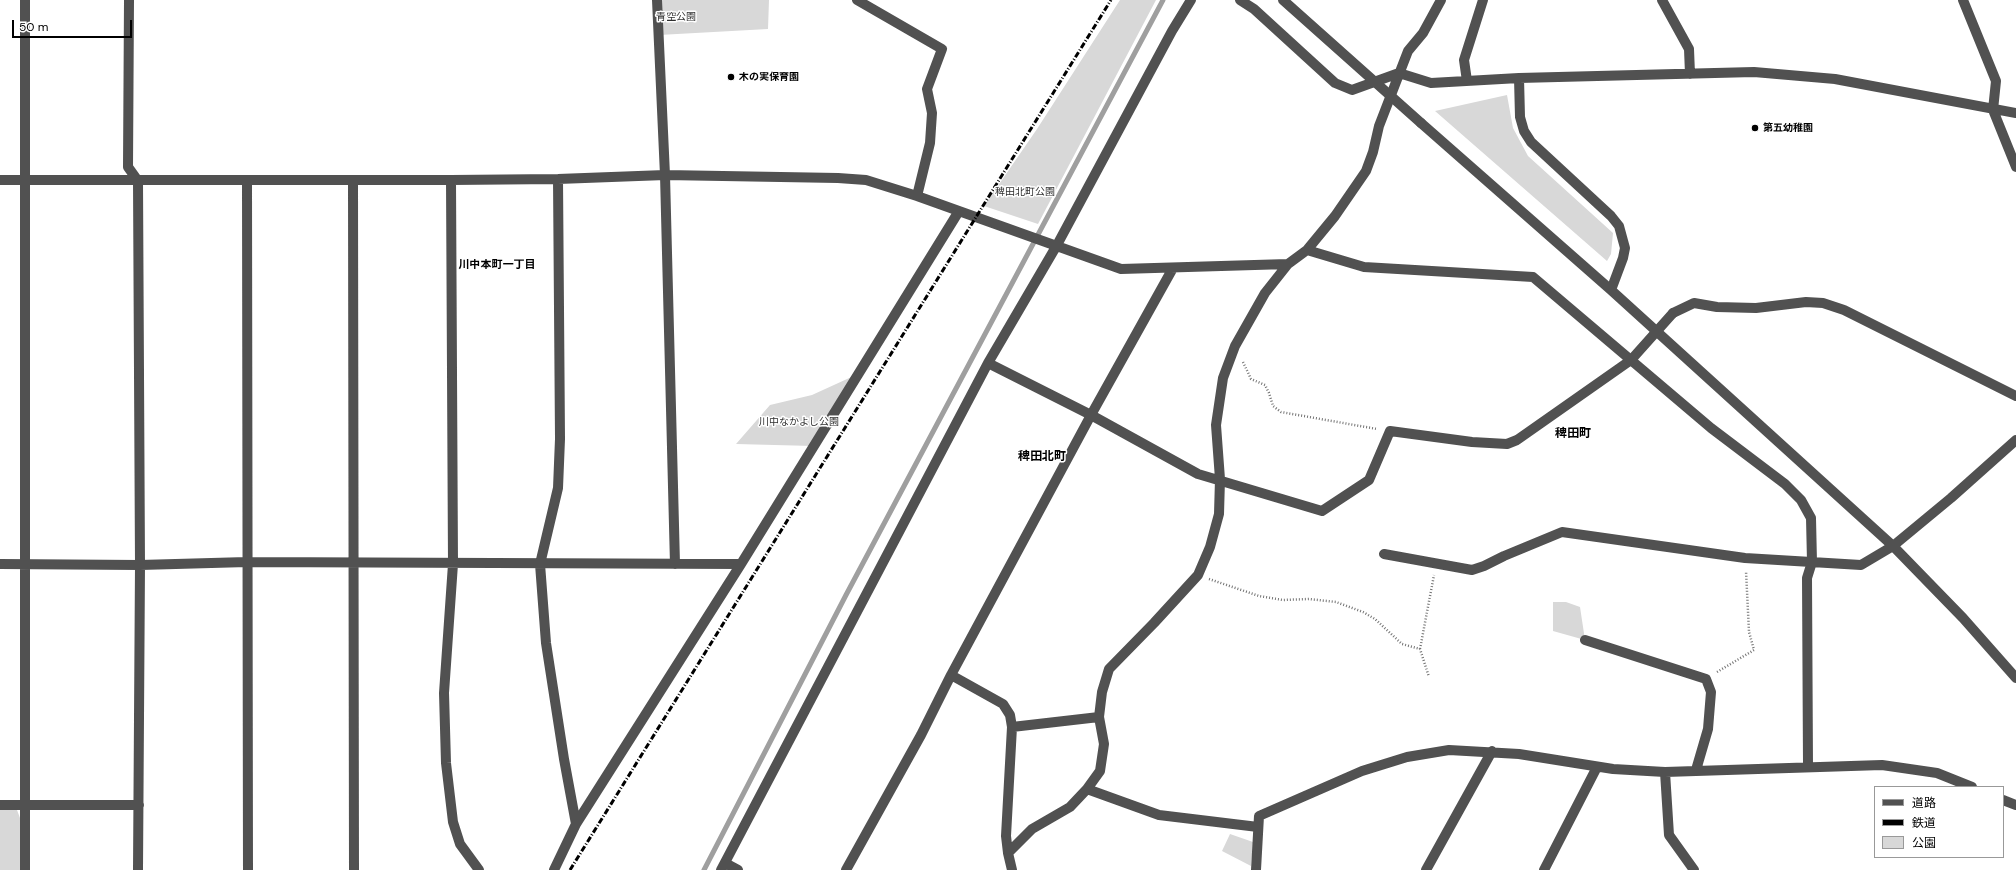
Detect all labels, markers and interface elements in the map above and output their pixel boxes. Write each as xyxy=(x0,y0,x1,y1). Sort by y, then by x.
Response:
park label: 青空公園 xyxy=(656,11,696,23)
scale bar xyxy=(14,12,134,38)
text: 50 m xyxy=(19,19,48,35)
place label: 木の実保育園 xyxy=(739,71,799,83)
marker: 木の実保育園 xyxy=(726,72,736,82)
place label: 第五幼稚園 xyxy=(1763,122,1813,134)
marker: 第五幼稚園 xyxy=(1750,123,1760,133)
park label: 稗田北町公園 xyxy=(995,186,1055,198)
district label: 川中本町一丁目 xyxy=(459,258,535,272)
park label: 川中なかよし公園 xyxy=(759,416,839,428)
district label: 稗田町 xyxy=(1555,427,1591,441)
district label: 稗田北町 xyxy=(1018,450,1066,464)
legend xyxy=(1874,786,2004,858)
text: 道路 xyxy=(1912,795,1936,811)
text: 鉄道 xyxy=(1912,815,1936,831)
text: 公園 xyxy=(1912,835,1936,851)

